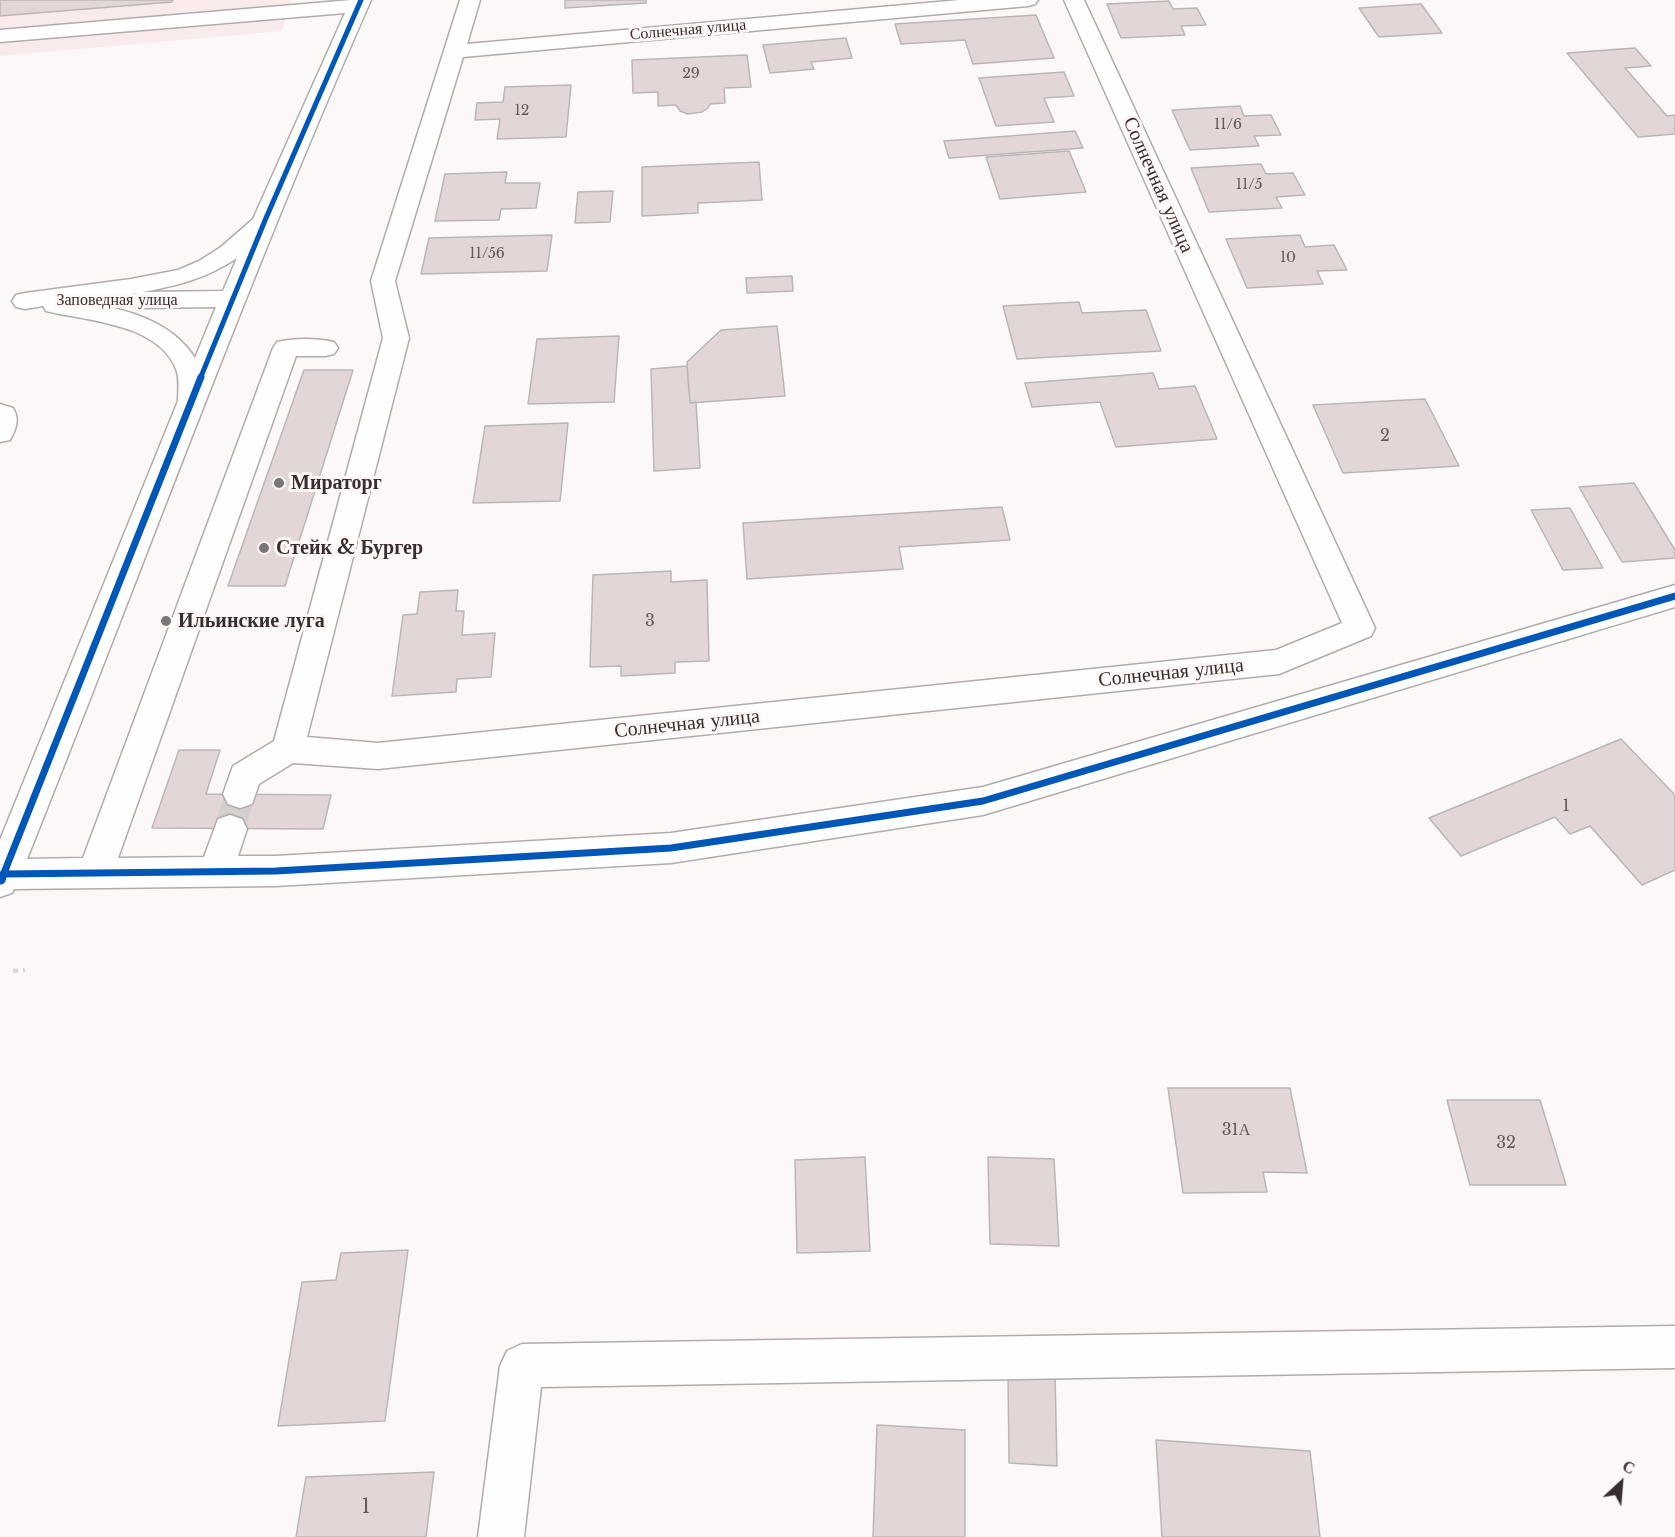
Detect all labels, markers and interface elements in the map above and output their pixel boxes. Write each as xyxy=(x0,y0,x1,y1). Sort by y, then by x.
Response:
street label: Солнечная улица xyxy=(629,15,747,45)
house number: 29 xyxy=(682,66,700,82)
house number: 12 xyxy=(515,103,529,119)
street label: Солнечная улица xyxy=(1117,113,1199,257)
house number: 11/6 xyxy=(1214,117,1242,133)
house number: 11/5 xyxy=(1236,177,1262,193)
house number: 11/56 xyxy=(469,246,505,262)
house number: 10 xyxy=(1280,250,1296,266)
street label: Заповедная улица xyxy=(56,290,178,310)
house number: 2 xyxy=(1380,426,1390,446)
place label: Мираторг xyxy=(291,471,382,495)
marker: Мираторг xyxy=(272,476,286,490)
place label: Стейк & Бургер xyxy=(276,536,423,560)
marker: Стейк & Бургер xyxy=(257,541,271,555)
place label: Ильинские луга xyxy=(178,609,325,633)
house number: 3 xyxy=(645,611,655,631)
marker: Ильинские луга xyxy=(159,614,173,628)
street label: Солнечная улица xyxy=(1097,653,1245,693)
street label: Солнечная улица xyxy=(613,704,761,744)
house number: 1 xyxy=(1562,796,1570,816)
house number: 31А xyxy=(1222,1120,1250,1140)
house number: 32 xyxy=(1496,1133,1516,1153)
north arrow xyxy=(1591,1453,1651,1513)
text: С xyxy=(1619,1455,1638,1478)
house number: 1 xyxy=(362,1495,370,1519)

